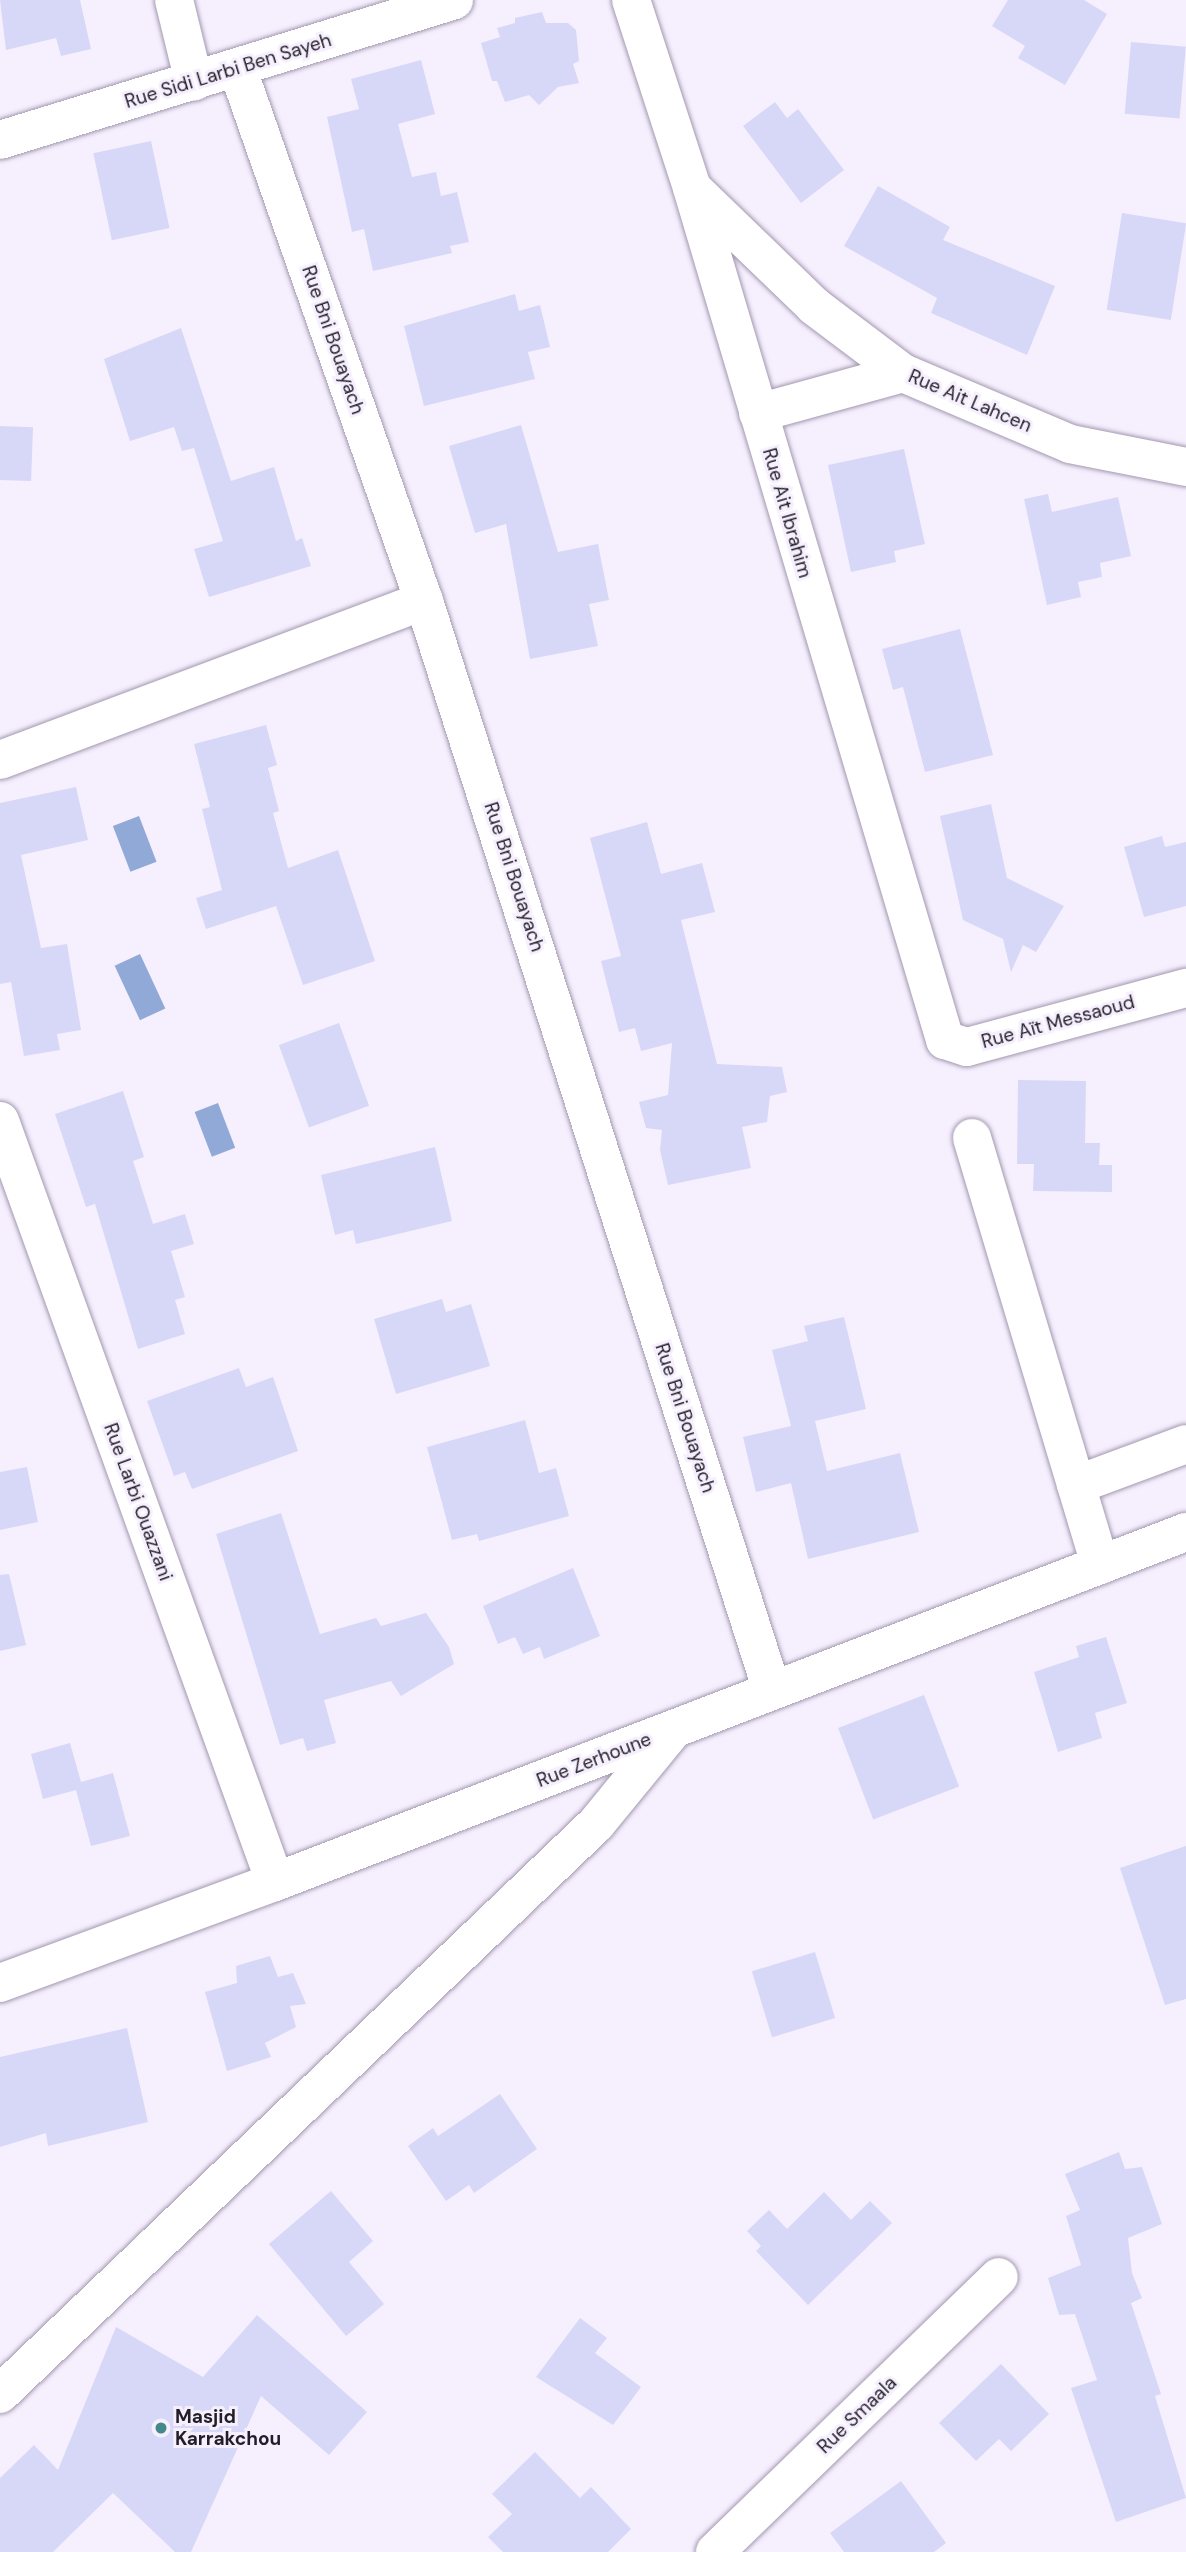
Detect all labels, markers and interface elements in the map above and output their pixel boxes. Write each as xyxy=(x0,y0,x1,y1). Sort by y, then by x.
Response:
street label: Rue Sidi Larbi Ben Sayeh xyxy=(122,29,334,113)
street label: Rue Bni Bouayach xyxy=(297,263,369,417)
street label: Rue Ait Lahcen xyxy=(905,365,1035,437)
street label: Rue Ait Ibrahim xyxy=(758,446,816,580)
street label: Rue Bni Bouayach xyxy=(479,799,549,955)
street label: Rue Aït Messaoud xyxy=(979,991,1137,1053)
street label: Rue Bni Bouayach xyxy=(650,1340,720,1496)
street label: Rue Larbi Ouazzani xyxy=(99,1420,177,1584)
street label: Rue Zerhoune xyxy=(533,1728,655,1792)
street label: Rue Smaala xyxy=(813,2372,901,2458)
place label: Masjid Karrakchou xyxy=(175,2406,281,2450)
marker: Masjid Karrakchou xyxy=(153,2420,169,2436)

